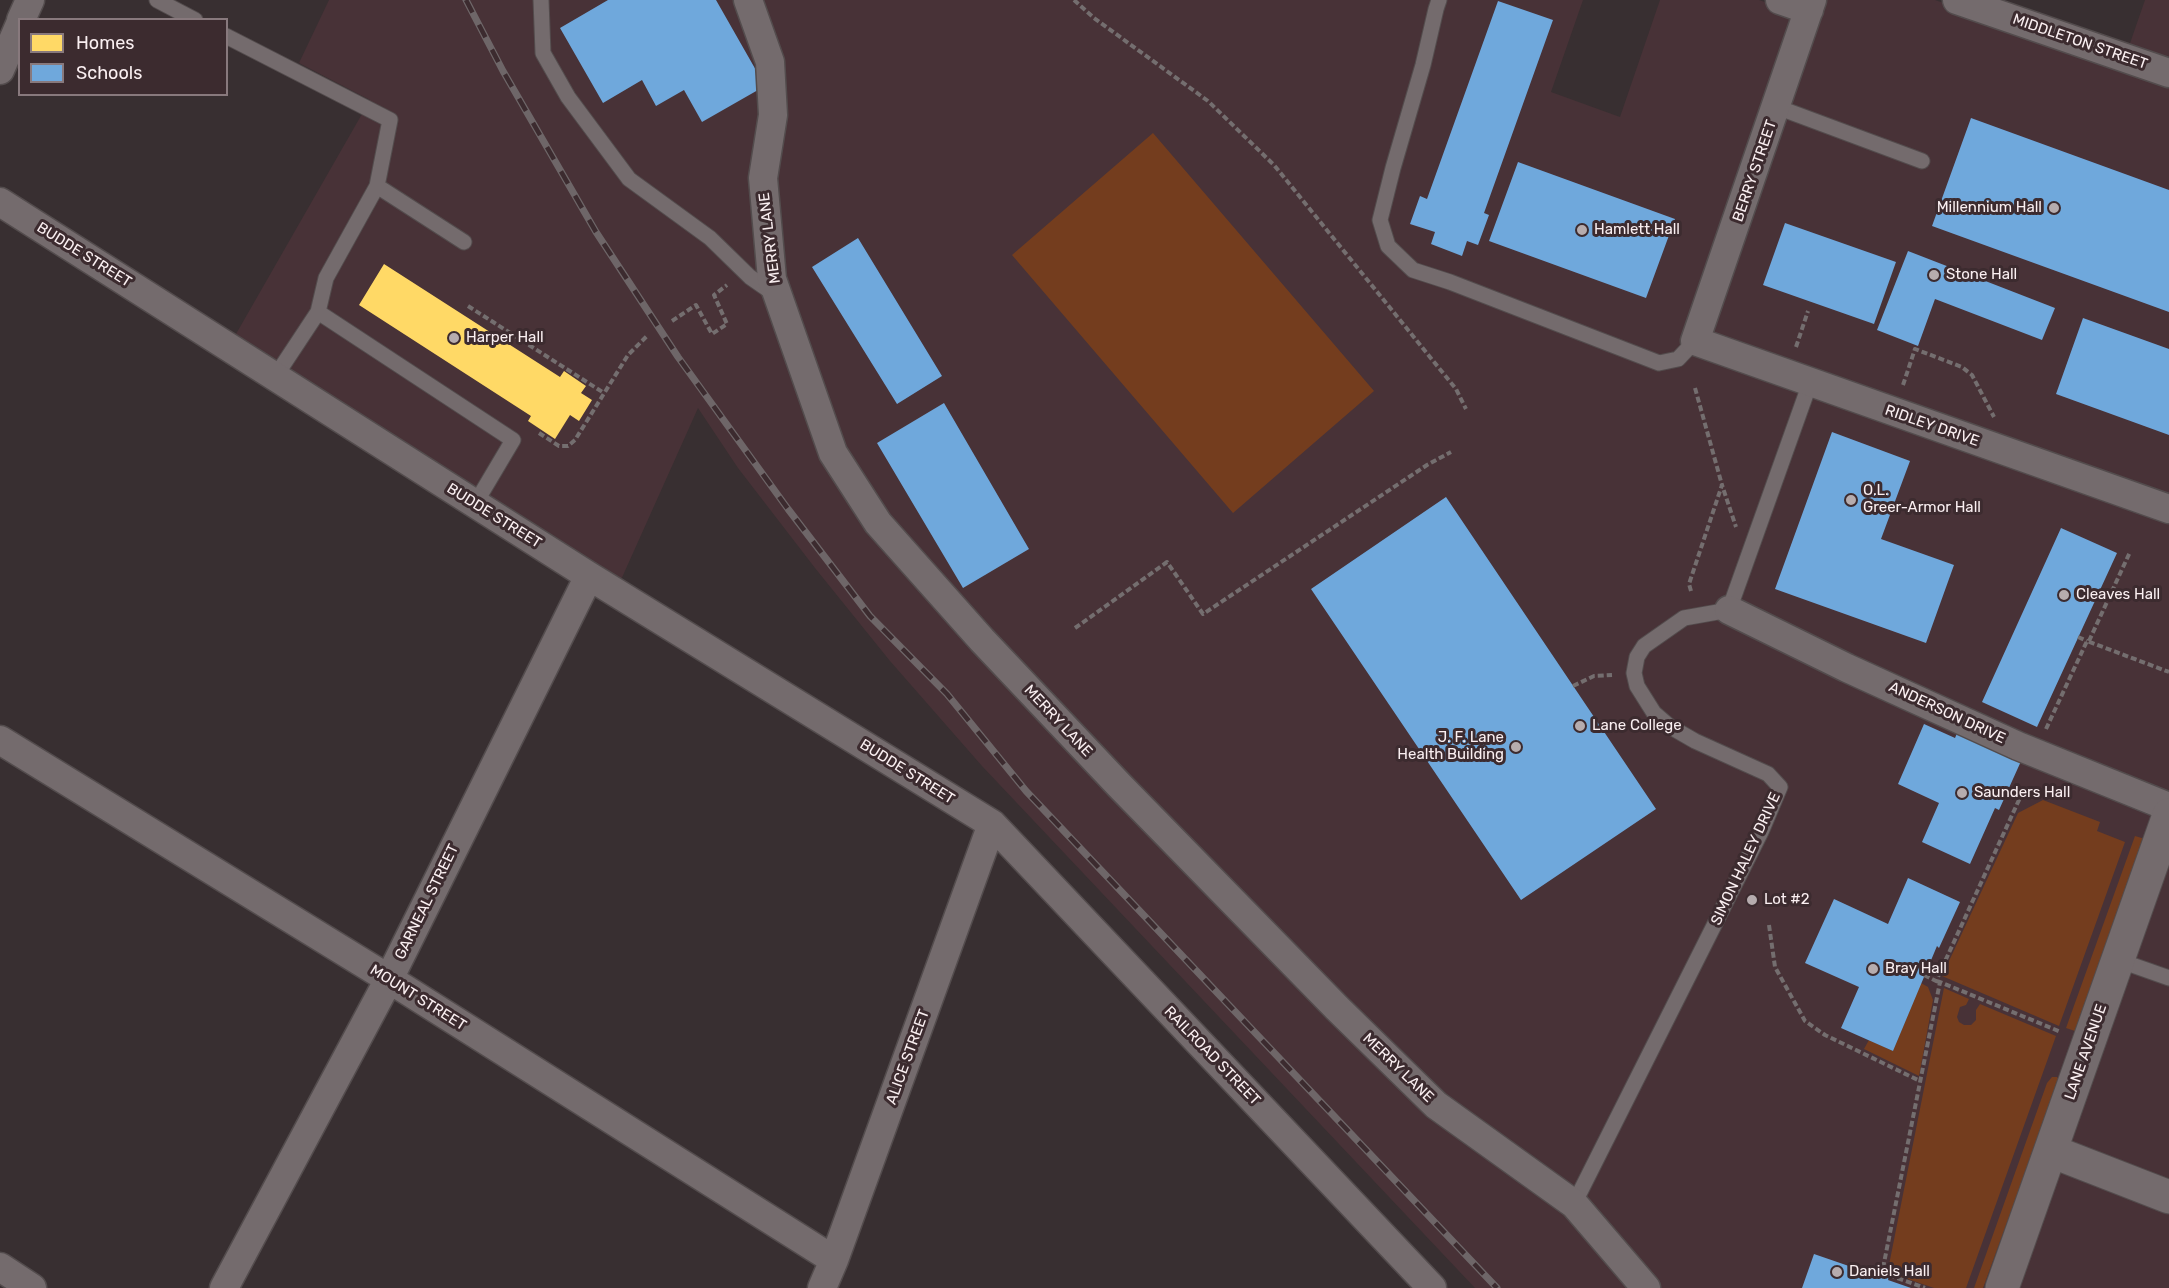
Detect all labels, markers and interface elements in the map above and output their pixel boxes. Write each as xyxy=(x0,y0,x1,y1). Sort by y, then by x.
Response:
street label: MIDDLETON STREET xyxy=(2010,10,2150,74)
legend xyxy=(18,18,228,96)
text: Homes xyxy=(76,32,134,54)
text: Schools xyxy=(76,62,142,84)
street label: BERRY STREET xyxy=(1729,118,1781,224)
street label: MERRY LANE xyxy=(755,191,785,285)
place label: Millennium Hall xyxy=(1937,199,2042,217)
marker: Millennium Hall xyxy=(2047,201,2061,215)
street label: BUDDE STREET xyxy=(33,219,135,291)
place label: Hamlett Hall xyxy=(1594,221,1680,239)
marker: Hamlett Hall xyxy=(1575,223,1589,237)
place label: Stone Hall xyxy=(1946,266,2017,284)
marker: Stone Hall xyxy=(1927,268,1941,282)
place label: Harper Hall xyxy=(466,329,544,347)
marker: Harper Hall xyxy=(447,331,461,345)
street label: RIDLEY DRIVE xyxy=(1883,401,1981,451)
street label: BUDDE STREET xyxy=(443,480,545,552)
place label: O.L. Greer-Armor Hall xyxy=(1863,482,1981,517)
marker: O.L. Greer-Armor Hall xyxy=(1844,493,1858,507)
place label: Cleaves Hall xyxy=(2076,586,2160,604)
marker: Cleaves Hall xyxy=(2057,588,2071,602)
street label: ANDERSON DRIVE xyxy=(1886,678,2008,748)
street label: MERRY LANE xyxy=(1020,681,1096,761)
place label: Lane College xyxy=(1592,717,1682,735)
marker: Lane College xyxy=(1573,719,1587,733)
place label: J. F. Lane Health Building xyxy=(1397,729,1504,764)
street label: BUDDE STREET xyxy=(856,736,958,808)
marker: J. F. Lane Health Building xyxy=(1509,740,1523,754)
place label: Saunders Hall xyxy=(1974,784,2070,802)
marker: Saunders Hall xyxy=(1955,786,1969,800)
street label: SIMON HALEY DRIVE xyxy=(1707,790,1785,928)
street label: GARNEAL STREET xyxy=(391,841,463,963)
place label: Lot #2 xyxy=(1764,891,1810,909)
marker: Lot #2 xyxy=(1745,893,1759,907)
place label: Bray Hall xyxy=(1885,960,1947,978)
street label: MOUNT STREET xyxy=(367,961,469,1035)
marker: Bray Hall xyxy=(1866,962,1880,976)
street label: LANE AVENUE xyxy=(2061,1002,2111,1102)
street label: RAILROAD STREET xyxy=(1160,1003,1264,1109)
street label: ALICE STREET xyxy=(882,1007,934,1107)
street label: MERRY LANE xyxy=(1359,1030,1437,1106)
place label: Daniels Hall xyxy=(1849,1263,1930,1281)
marker: Daniels Hall xyxy=(1830,1265,1844,1279)

